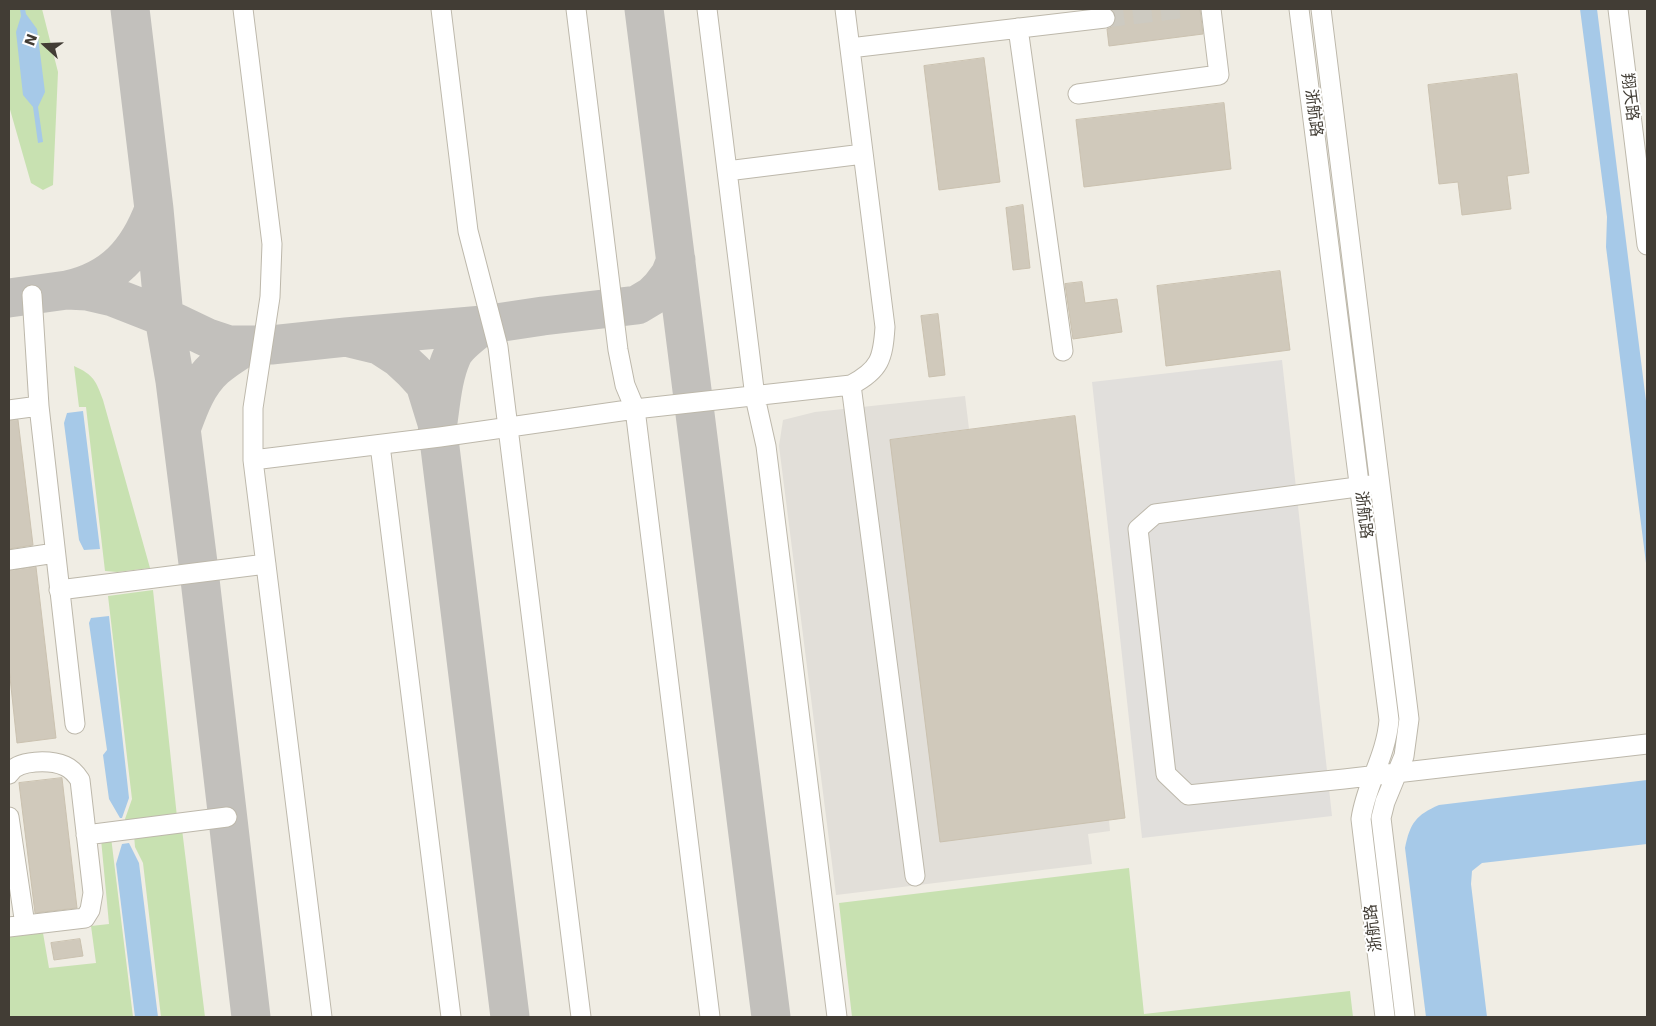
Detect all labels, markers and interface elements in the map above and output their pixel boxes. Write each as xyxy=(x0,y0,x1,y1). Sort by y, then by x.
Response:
north arrow xyxy=(20,20,70,70)
text: N xyxy=(21,32,40,48)
street label: 翔天路 xyxy=(1617,72,1641,122)
street label: 浙航路 xyxy=(1301,88,1325,138)
street label: 浙航路 xyxy=(1351,490,1375,540)
street label: 浙航路 xyxy=(1362,903,1386,953)

